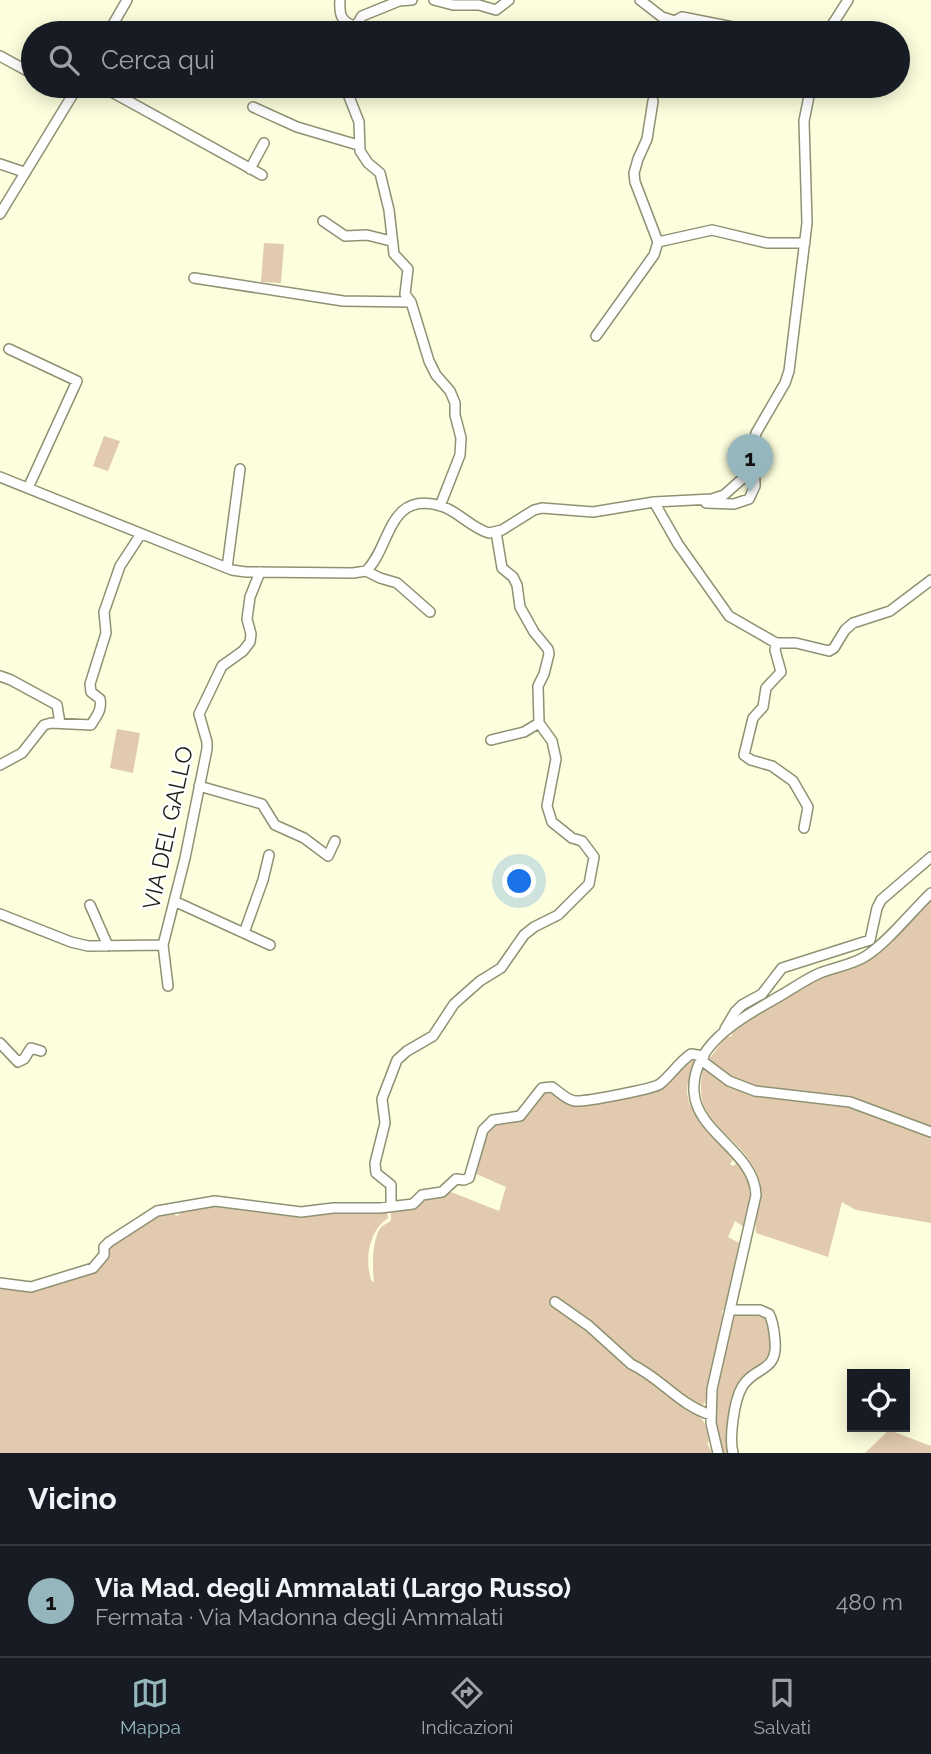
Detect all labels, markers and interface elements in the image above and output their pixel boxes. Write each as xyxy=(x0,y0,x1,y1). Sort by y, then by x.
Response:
search box xyxy=(21,21,910,98)
icon: search xyxy=(45,41,83,79)
text: Cerca qui xyxy=(101,45,215,75)
pin: 1 xyxy=(727,434,773,492)
street label: VIA DEL GALLO xyxy=(137,744,198,912)
your location xyxy=(502,864,536,898)
map controls xyxy=(847,1369,910,1432)
button: locate xyxy=(847,1369,910,1432)
text: Vicino xyxy=(28,1481,117,1516)
text: Via Mad. degli Ammalati (Largo Russo) xyxy=(95,1573,571,1603)
text: 1 xyxy=(45,1588,57,1615)
text: 480 m xyxy=(836,1588,903,1615)
text: Fermata · Via Madonna degli Ammalati xyxy=(95,1603,504,1630)
tab: Mappa xyxy=(120,1674,181,1738)
tab: Indicazioni xyxy=(421,1674,513,1738)
tab: Salvati xyxy=(754,1674,811,1738)

